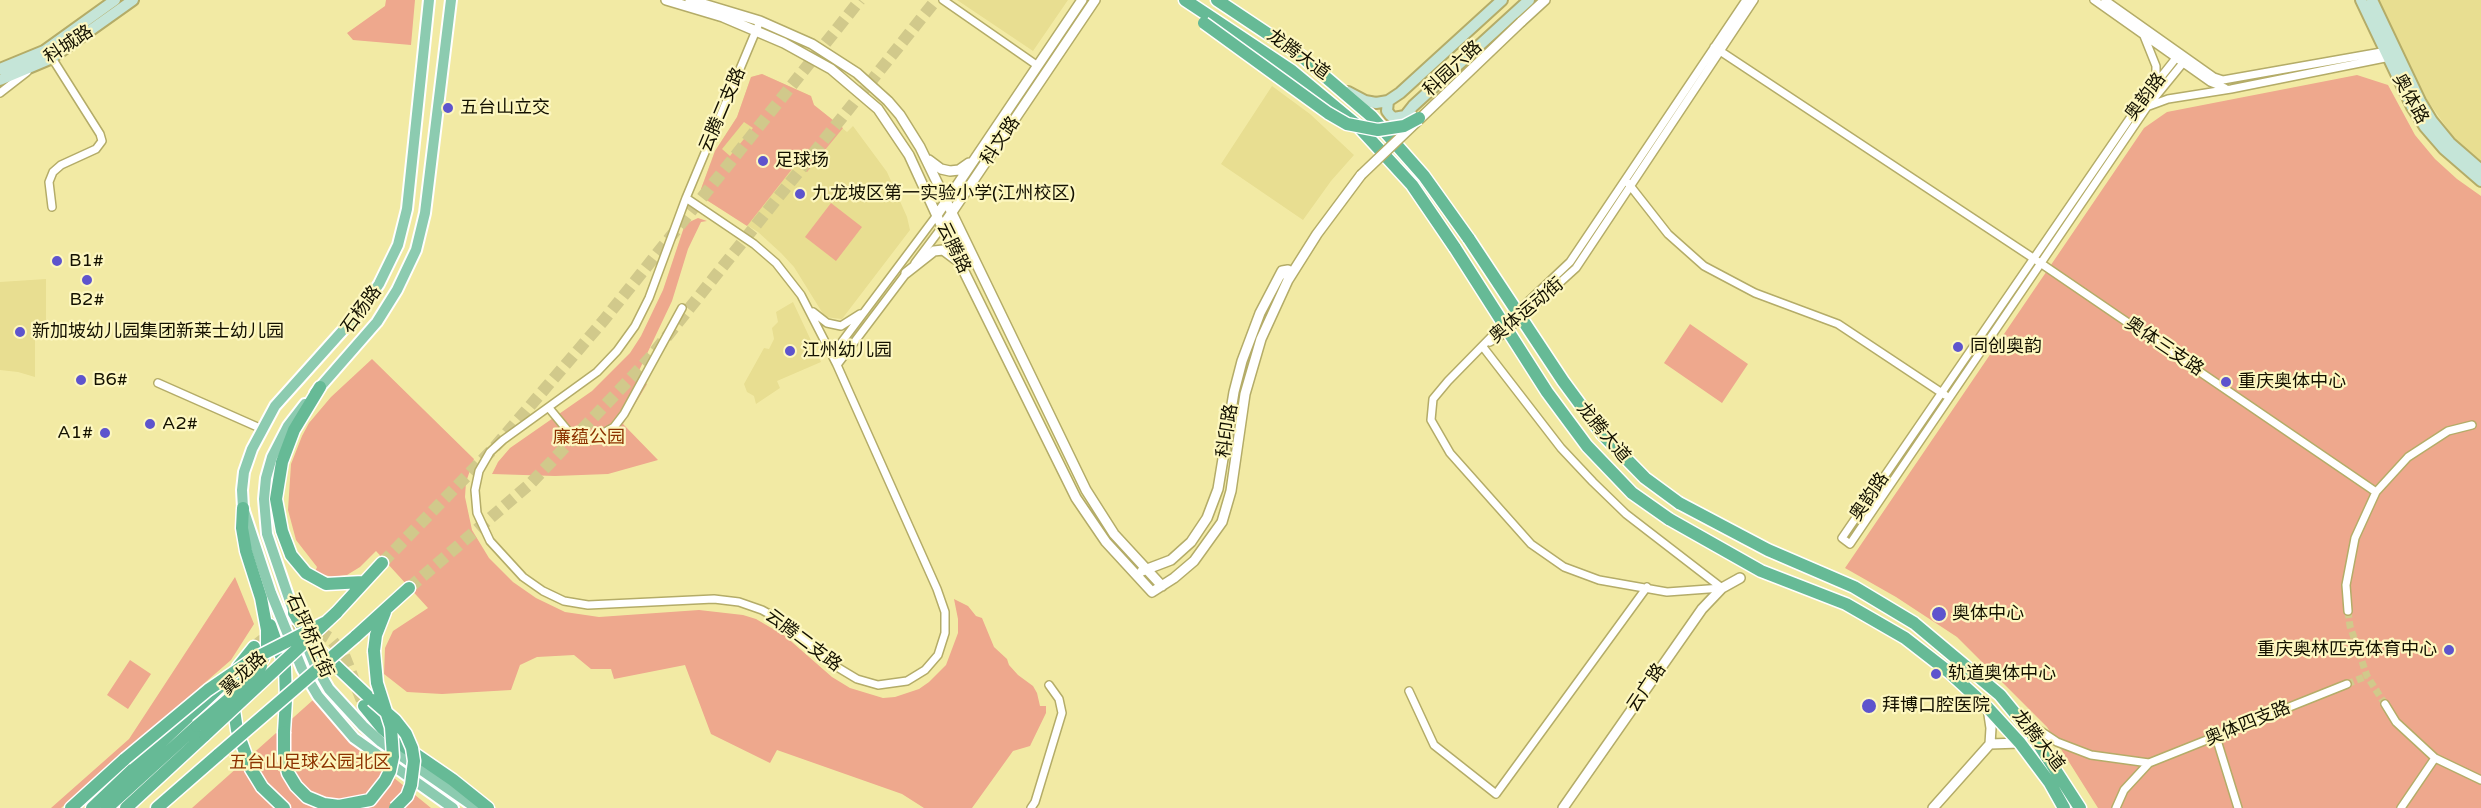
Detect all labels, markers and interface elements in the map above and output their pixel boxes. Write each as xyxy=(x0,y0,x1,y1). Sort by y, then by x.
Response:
street label: 科城路 xyxy=(40,21,98,69)
street label: 龙腾大道 xyxy=(1263,25,1333,85)
street label: 科园六路 xyxy=(1419,37,1487,101)
street label: 云腾二支路 xyxy=(695,64,751,156)
street label: 奥韵路 xyxy=(2121,69,2171,125)
street label: 奥体路 xyxy=(2387,70,2433,128)
place label: 五台山立交 xyxy=(460,97,550,119)
marker: 五台山立交 xyxy=(441,101,455,115)
street label: 科文路 xyxy=(977,113,1025,169)
place label: 足球场 xyxy=(775,150,829,172)
marker: 足球场 xyxy=(756,154,770,168)
place label: 九龙坡区第一实验小学(江州校区) xyxy=(812,183,1075,205)
marker: 九龙坡区第一实验小学(江州校区) xyxy=(793,187,807,201)
street label: 云腾路 xyxy=(931,219,975,277)
place label: B1# xyxy=(69,250,104,272)
marker: B1# xyxy=(50,254,64,268)
marker: B2# xyxy=(80,273,94,287)
street label: 奥体运动街 xyxy=(1486,274,1568,348)
street label: 石杨路 xyxy=(337,282,387,338)
place label: B2# xyxy=(70,289,104,311)
street label: 奥体三支路 xyxy=(2121,313,2207,381)
place label: 新加坡幼儿园集团新莱士幼儿园 xyxy=(32,321,284,343)
marker: 新加坡幼儿园集团新莱士幼儿园 xyxy=(13,325,27,339)
place label: 同创奥韵 xyxy=(1970,336,2042,358)
place label: 江州幼儿园 xyxy=(802,340,892,362)
marker: 同创奥韵 xyxy=(1951,340,1965,354)
marker: 江州幼儿园 xyxy=(783,344,797,358)
place label: B6# xyxy=(93,369,128,391)
place label: 重庆奥体中心 xyxy=(2238,371,2346,393)
marker: B6# xyxy=(74,373,88,387)
marker: 重庆奥体中心 xyxy=(2219,375,2233,389)
street label: 龙腾大道 xyxy=(1572,398,1634,468)
street label: 科印路 xyxy=(1213,403,1243,459)
place label: A2# xyxy=(162,413,198,435)
marker: A2# xyxy=(143,417,157,431)
place label: A1# xyxy=(57,422,93,444)
marker: A1# xyxy=(98,426,112,440)
park label: 廉蕴公园 xyxy=(553,427,625,449)
street label: 奥韵路 xyxy=(1846,469,1894,525)
street label: 石坪桥正街 xyxy=(281,590,337,682)
place label: 奥体中心 xyxy=(1952,603,2024,625)
street label: 云腾二支路 xyxy=(761,605,845,677)
marker: 奥体中心 xyxy=(1930,605,1948,623)
place label: 重庆奥林匹克体育中心 xyxy=(2257,639,2437,661)
marker: 重庆奥林匹克体育中心 xyxy=(2442,643,2456,657)
street label: 翼龙路 xyxy=(217,648,271,700)
street label: 云广路 xyxy=(1623,660,1671,716)
place label: 轨道奥体中心 xyxy=(1948,663,2056,685)
marker: 轨道奥体中心 xyxy=(1929,667,1943,681)
place label: 拜博口腔医院 xyxy=(1882,695,1990,717)
marker: 拜博口腔医院 xyxy=(1860,697,1878,715)
street label: 奥体四支路 xyxy=(2202,697,2294,751)
street label: 龙腾大道 xyxy=(2007,706,2069,776)
park label: 五台山足球公园北区 xyxy=(229,752,391,774)

